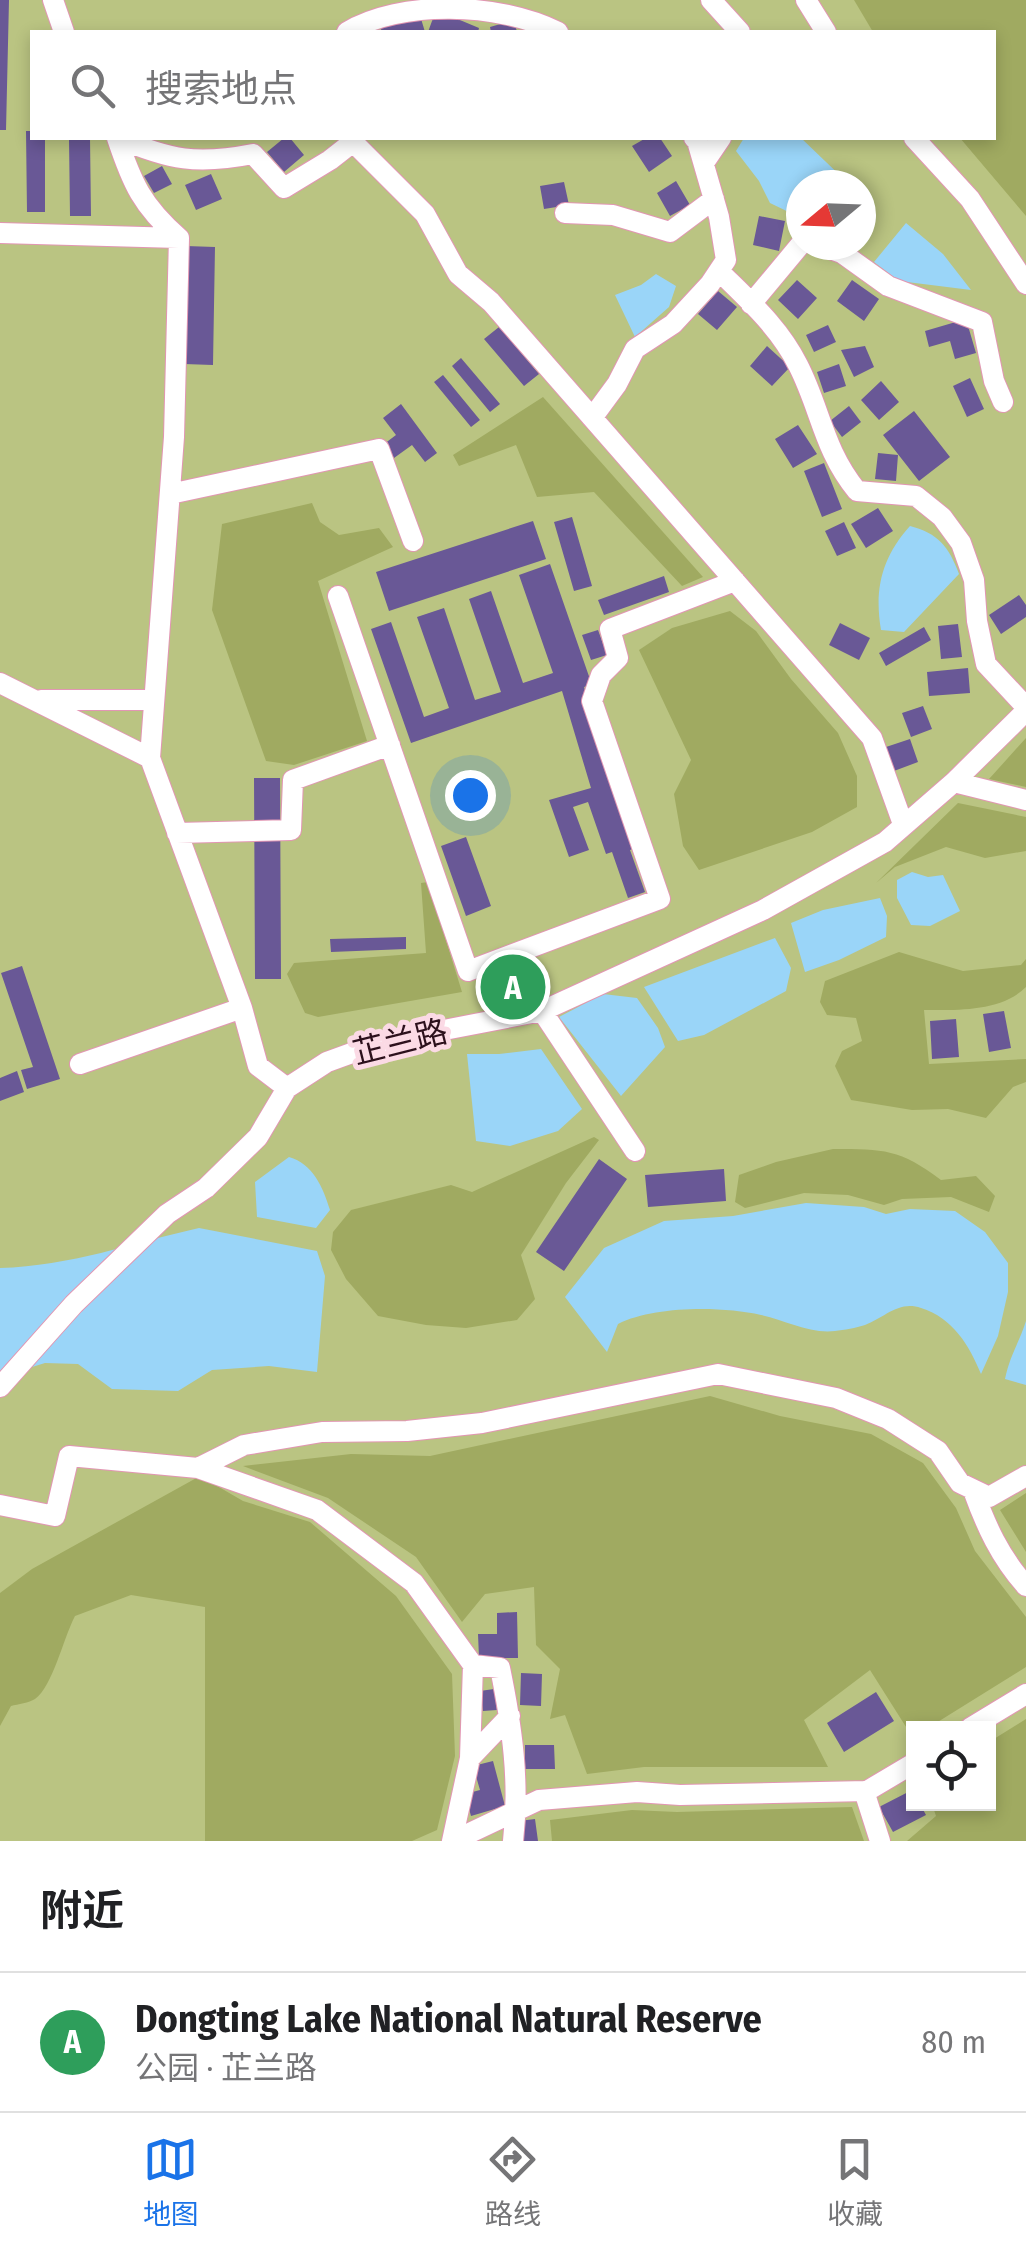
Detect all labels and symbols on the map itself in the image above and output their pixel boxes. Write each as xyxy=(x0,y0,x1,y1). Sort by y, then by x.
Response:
north arrow xyxy=(786,170,876,260)
your location xyxy=(445,770,496,821)
pin: A xyxy=(480,950,546,1024)
street label: 芷兰路 xyxy=(349,1012,451,1072)

